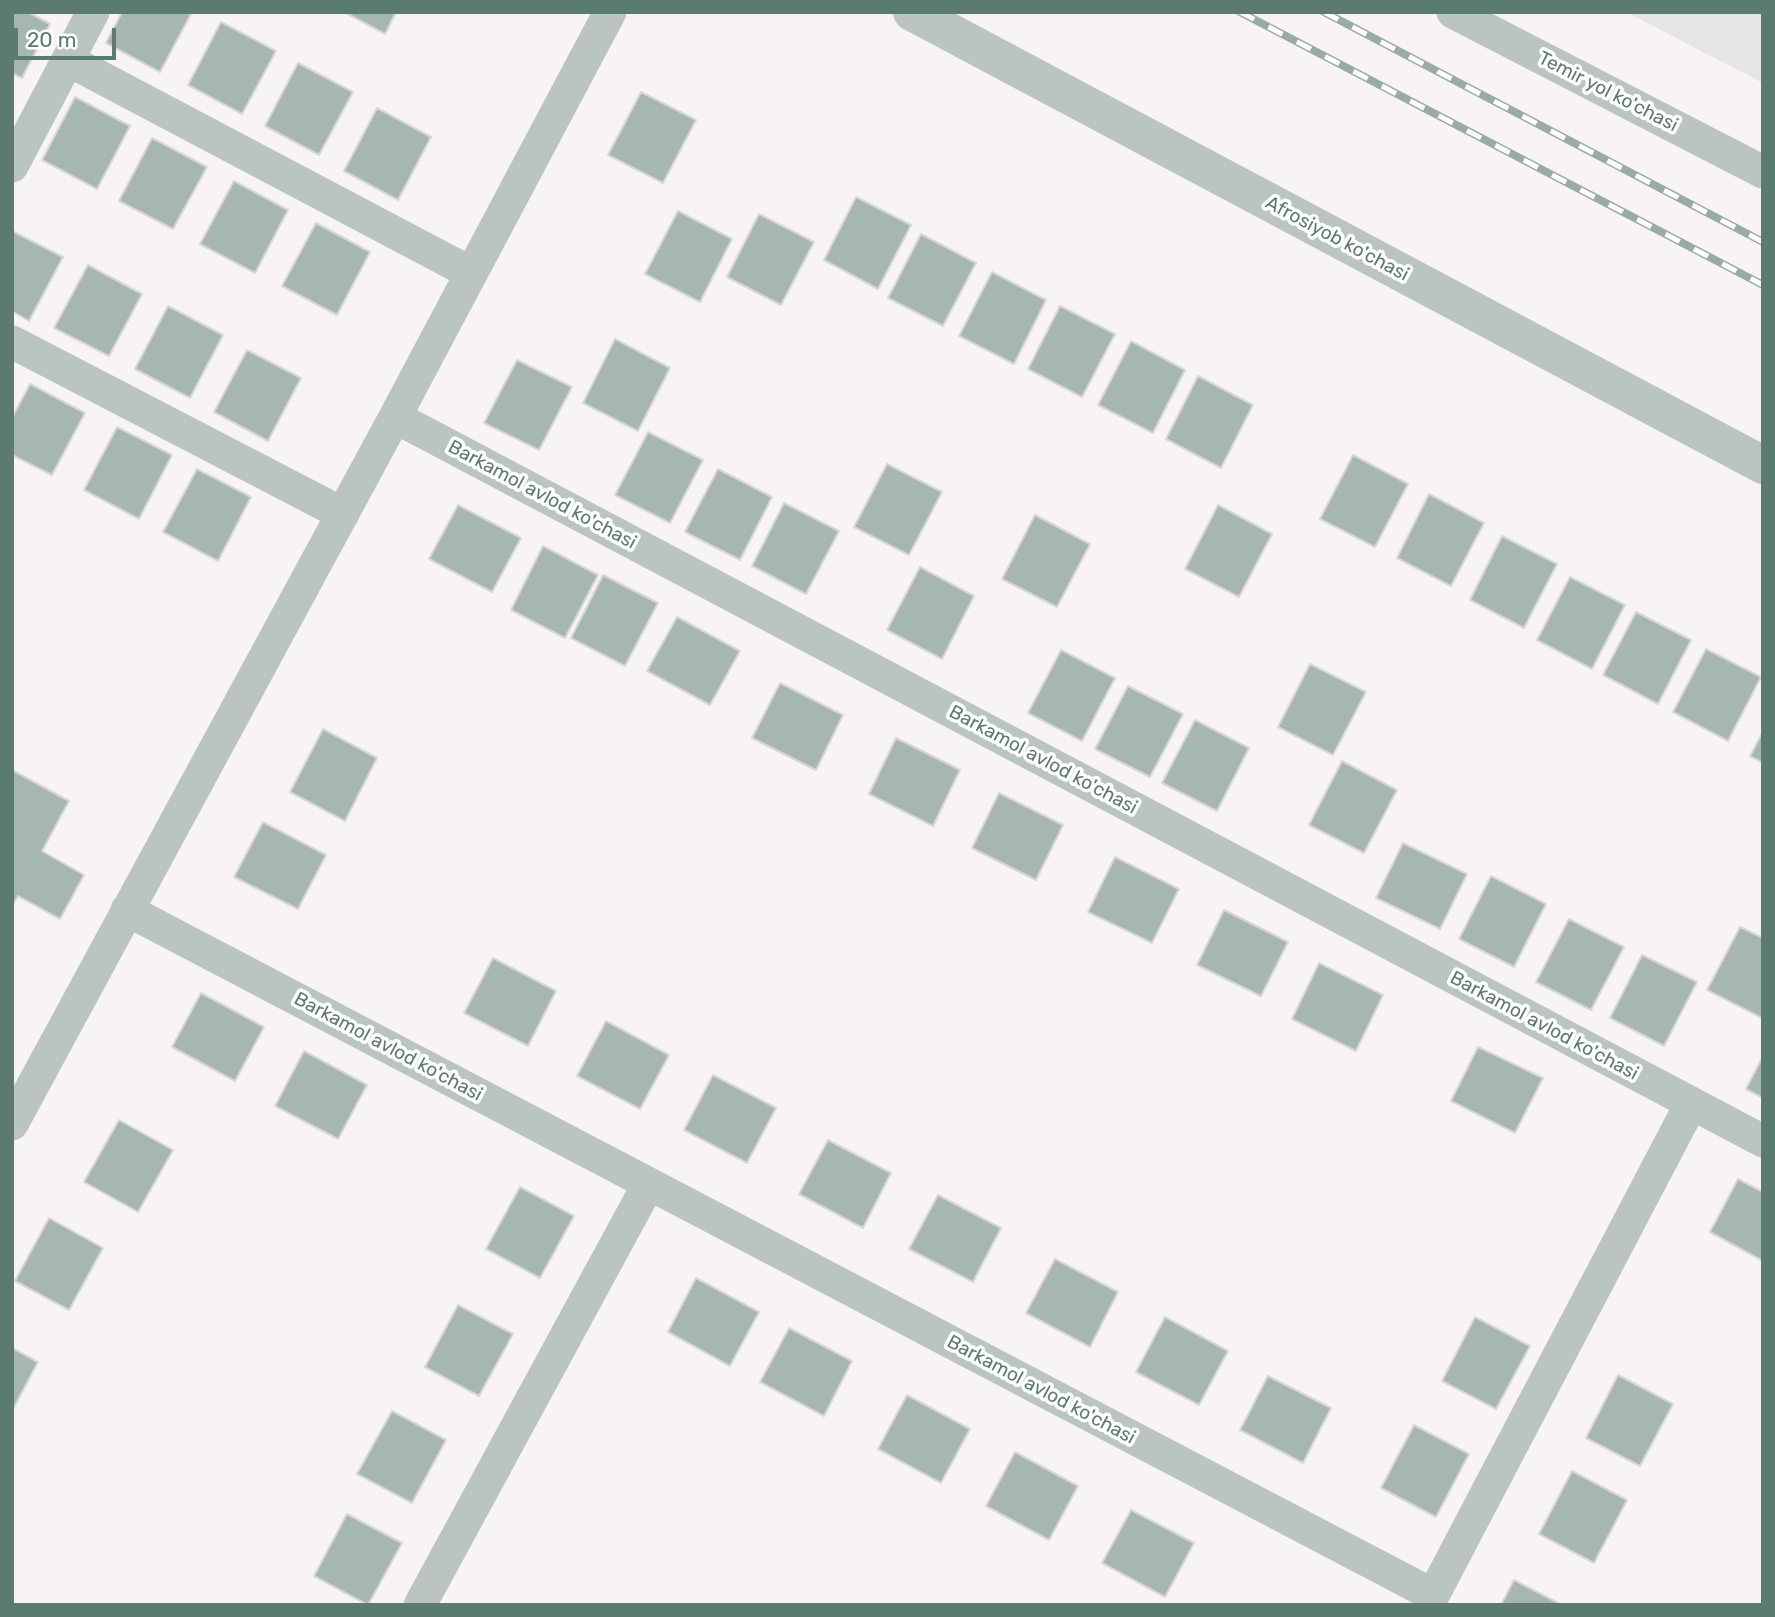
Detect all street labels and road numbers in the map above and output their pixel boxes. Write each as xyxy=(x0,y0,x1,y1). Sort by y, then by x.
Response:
street label: Temir yol ko'chasi xyxy=(1534,47,1682,137)
street label: Afrosiyob ko'chasi xyxy=(1261,192,1413,286)
street label: Barkamol avlod ko'chasi xyxy=(444,436,640,554)
street label: Barkamol avlod ko'chasi xyxy=(945,701,1141,819)
street label: Barkamol avlod ko'chasi xyxy=(1446,967,1642,1085)
street label: Barkamol avlod ko'chasi xyxy=(290,988,486,1106)
street label: Barkamol avlod ko'chasi xyxy=(943,1331,1139,1449)

